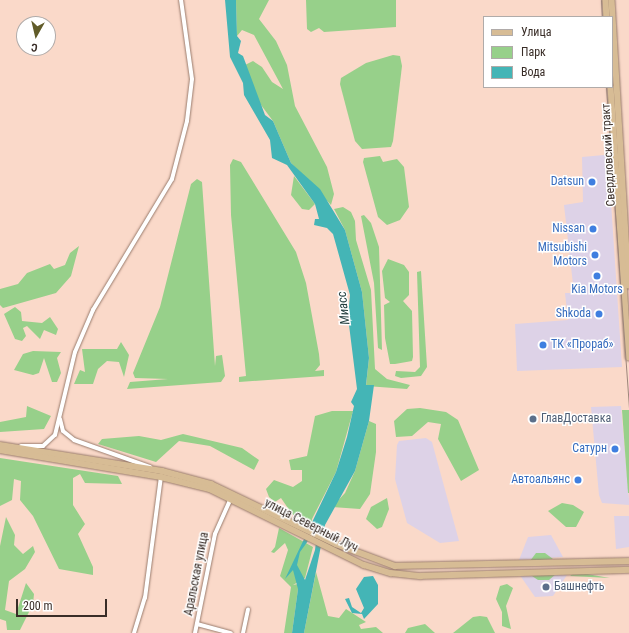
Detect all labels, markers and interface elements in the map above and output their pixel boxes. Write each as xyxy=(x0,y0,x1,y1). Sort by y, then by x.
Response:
north arrow xyxy=(16,16,56,56)
legend xyxy=(483,16,613,88)
text: Улица xyxy=(521,25,551,39)
text: С xyxy=(30,41,38,54)
text: Парк xyxy=(521,45,546,59)
text: Вода xyxy=(521,65,545,79)
street label: Свердловский тракт xyxy=(599,103,619,207)
place label: Datsun xyxy=(551,175,584,189)
marker: Datsun xyxy=(587,177,597,187)
place label: Nissan xyxy=(552,222,585,236)
marker: Nissan xyxy=(588,224,598,234)
place label: Mitsubishi Motors xyxy=(538,241,587,269)
marker: Mitsubishi Motors xyxy=(590,250,600,260)
marker: Kia Motors xyxy=(592,271,602,281)
place label: Kia Motors xyxy=(571,283,623,297)
water label: Миасс xyxy=(334,290,354,326)
place label: Shkoda xyxy=(556,307,591,321)
marker: Shkoda xyxy=(594,309,604,319)
place label: ТК «Прораб» xyxy=(551,338,614,352)
marker: ТК «Прораб» xyxy=(538,340,548,350)
place label: ГлавДоставка xyxy=(541,412,611,426)
marker: ГлавДоставка xyxy=(528,414,538,424)
place label: Сатурн xyxy=(572,442,607,456)
marker: Сатурн xyxy=(610,444,620,454)
place label: Автоальянс xyxy=(511,473,570,487)
marker: Автоальянс xyxy=(573,475,583,485)
street label: улица Северный Луч xyxy=(262,496,360,556)
street label: Аральская улица xyxy=(182,531,212,617)
place label: Башнефть xyxy=(554,580,604,594)
marker: Башнефть xyxy=(541,582,551,592)
scale bar xyxy=(18,591,109,617)
text: 200 m xyxy=(23,599,53,613)

